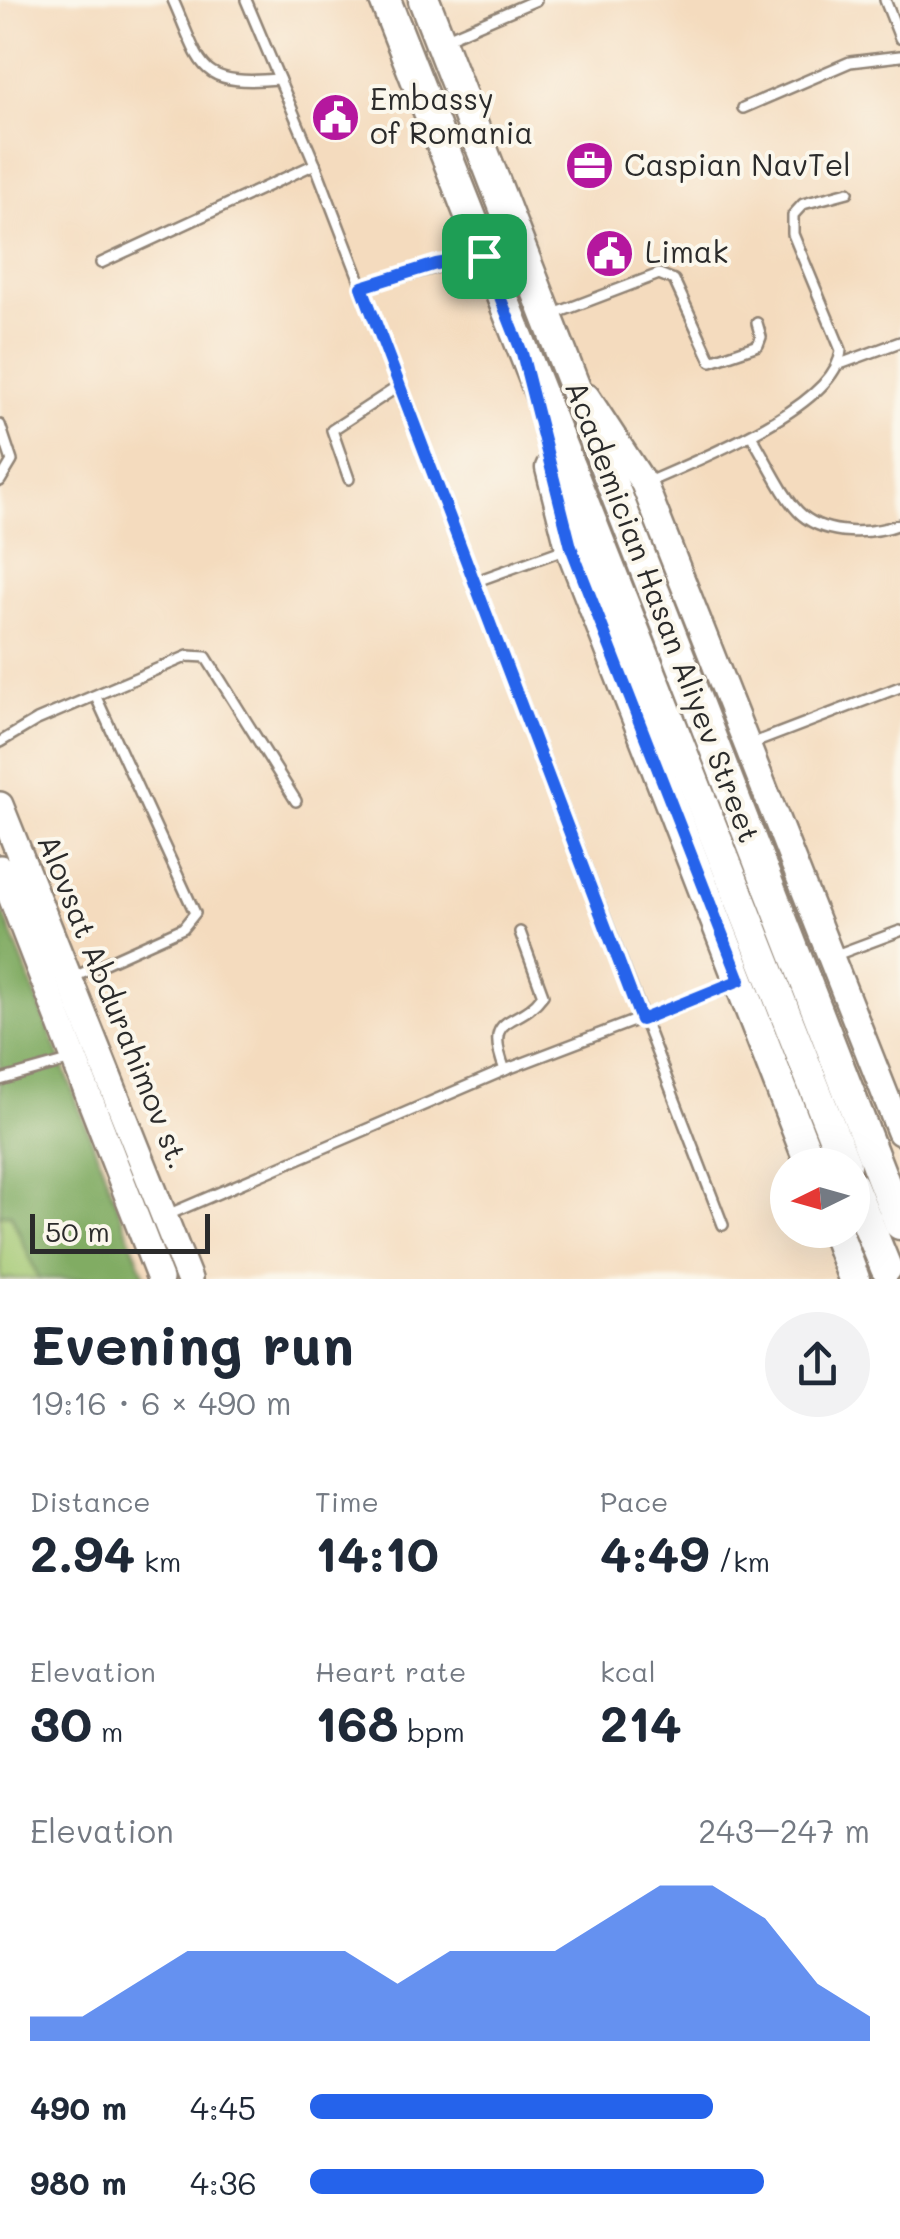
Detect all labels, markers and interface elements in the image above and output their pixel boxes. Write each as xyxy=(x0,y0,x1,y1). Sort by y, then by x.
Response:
place label: Embassy of Romania xyxy=(370,78,533,152)
public building icon: Embassy of Romania xyxy=(309,91,361,143)
office icon: Caspian NavTel xyxy=(563,140,615,192)
place label: Caspian NavTel xyxy=(624,144,851,184)
pin xyxy=(442,214,527,299)
public building icon: Limak xyxy=(584,227,636,279)
icon: arrive xyxy=(457,229,512,284)
place label: Limak xyxy=(645,231,729,271)
street label: Academician Hasan Aliyev Street xyxy=(557,375,771,848)
street label: Alovsat Abdurahimov st. xyxy=(29,828,200,1174)
north arrow xyxy=(770,1148,870,1248)
map controls xyxy=(770,1148,870,1248)
scale bar xyxy=(30,1209,210,1254)
text: 50 m xyxy=(45,1213,110,1249)
text: Evening run xyxy=(30,1307,354,1379)
button: share xyxy=(765,1312,870,1417)
text: 19:16 · 6 × 490 m xyxy=(30,1381,291,1423)
text: Distance xyxy=(30,1483,151,1519)
text: Time xyxy=(315,1483,379,1519)
text: Pace xyxy=(600,1483,668,1519)
text: 2.94 xyxy=(30,1519,135,1585)
text: 14:10 xyxy=(315,1519,439,1585)
text: 4:49 xyxy=(600,1519,709,1585)
text: km xyxy=(135,1543,181,1579)
text: /km xyxy=(709,1543,770,1579)
text: Elevation xyxy=(30,1653,156,1689)
text: Heart rate xyxy=(315,1653,466,1689)
text: kcal xyxy=(600,1653,656,1689)
text: 30 xyxy=(30,1689,92,1755)
text: 168 xyxy=(315,1689,398,1755)
text: 214 xyxy=(600,1689,682,1755)
text: m xyxy=(92,1713,123,1749)
text: bpm xyxy=(398,1713,465,1749)
text: Elevation xyxy=(30,1809,174,1851)
text: 243–247 m xyxy=(698,1809,870,1851)
text: 490 m xyxy=(30,2086,127,2128)
text: 4:45 xyxy=(190,2086,256,2128)
text: 980 m xyxy=(30,2161,127,2203)
text: 4:36 xyxy=(190,2161,257,2203)

